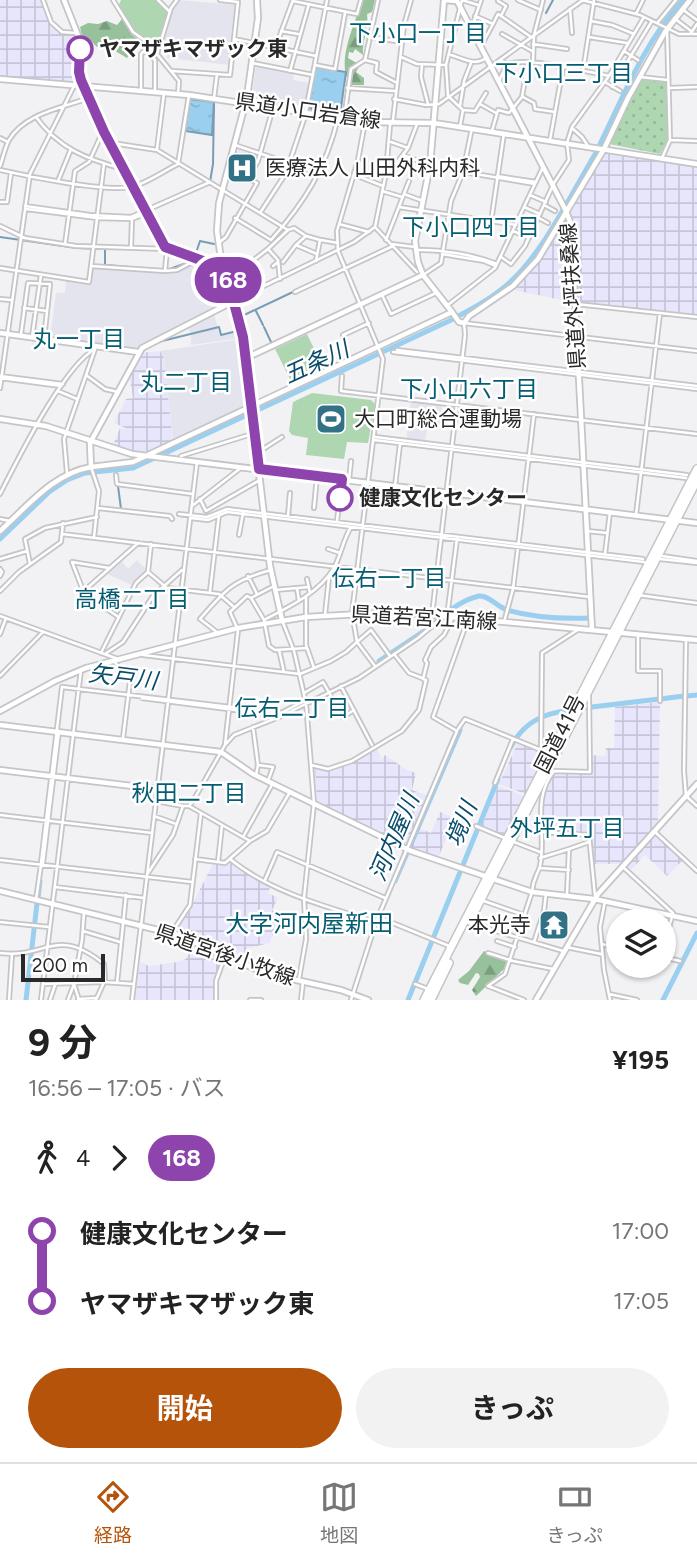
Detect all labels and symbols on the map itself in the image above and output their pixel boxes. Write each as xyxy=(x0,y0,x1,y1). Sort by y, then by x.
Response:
district label: 下小口一丁目 xyxy=(349,19,487,47)
marker: ヤマザキマザック東 xyxy=(67,36,93,62)
place label: ヤマザキマザック東 xyxy=(99,36,288,61)
district label: 下小口三丁目 xyxy=(495,59,633,87)
street label: 県道小口岩倉線 xyxy=(234,88,383,133)
hospital icon: 医療法人 山田外科内科 xyxy=(225,151,259,185)
place label: 医療法人 山田外科内科 xyxy=(265,155,480,180)
district label: 下小口四丁目 xyxy=(402,213,540,241)
street label: 県道外坪扶桑線 xyxy=(555,222,590,370)
line badge: 168 xyxy=(188,257,268,303)
district label: 丸一丁目 xyxy=(33,325,125,353)
water label: 五条川 xyxy=(279,333,356,389)
district label: 丸二丁目 xyxy=(140,368,232,396)
district label: 下小口六丁目 xyxy=(400,375,538,403)
sports icon: 大口町総合運動場 xyxy=(314,402,348,436)
place label: 大口町総合運動場 xyxy=(354,406,522,431)
marker: 健康文化センター xyxy=(327,485,353,511)
place label: 健康文化センター xyxy=(359,485,527,510)
district label: 伝右一丁目 xyxy=(332,564,447,592)
district label: 高橋二丁目 xyxy=(75,585,190,613)
street label: 県道若宮江南線 xyxy=(350,601,498,634)
water label: 矢戸川 xyxy=(87,659,162,695)
street label: 国道41号 xyxy=(529,690,590,777)
district label: 伝右二丁目 xyxy=(235,694,350,722)
district label: 秋田二丁目 xyxy=(132,779,247,807)
water label: 河内屋川 xyxy=(363,786,426,885)
water label: 境川 xyxy=(439,795,484,851)
district label: 外坪五丁目 xyxy=(510,814,625,842)
temple icon: 本光寺 xyxy=(537,908,571,942)
district label: 大字河内屋新田 xyxy=(225,909,393,938)
place label: 本光寺 xyxy=(468,912,531,937)
street label: 県道宮後小牧線 xyxy=(152,919,299,990)
scale bar xyxy=(21,951,105,983)

